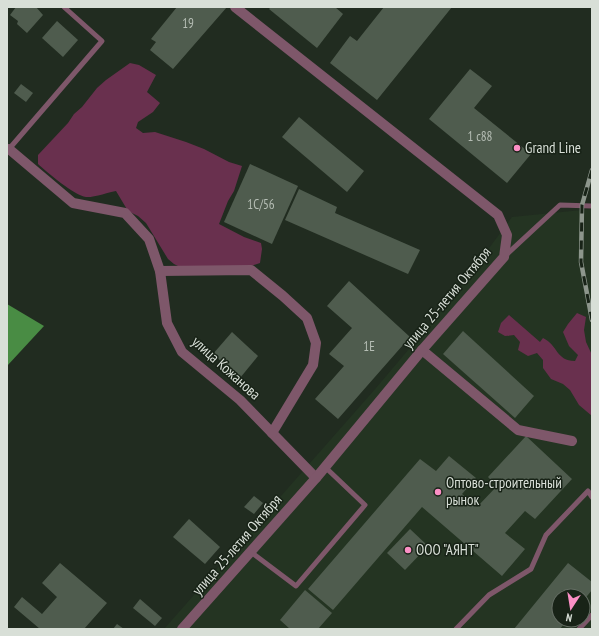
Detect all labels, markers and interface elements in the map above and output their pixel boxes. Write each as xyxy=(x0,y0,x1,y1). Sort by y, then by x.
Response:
house number: 19 xyxy=(182,15,194,32)
house number: 1 с88 xyxy=(468,128,493,145)
place label: Grand Line xyxy=(525,138,581,157)
marker: Grand Line xyxy=(512,143,522,153)
house number: 1С/56 xyxy=(247,196,275,213)
street label: улица 25-летия Октября xyxy=(398,243,495,353)
street label: улица Кожанова xyxy=(188,332,265,404)
house number: 1Е xyxy=(363,338,375,355)
place label: Оптово-строительный рынок xyxy=(446,473,562,509)
marker: Оптово-строительный рынок xyxy=(433,487,443,497)
street label: улица 25-летия Октября xyxy=(188,490,286,599)
place label: ООО "АЯНТ" xyxy=(416,540,479,559)
marker: ООО "АЯНТ" xyxy=(403,545,413,555)
north arrow xyxy=(551,588,591,628)
text: N xyxy=(565,610,573,625)

